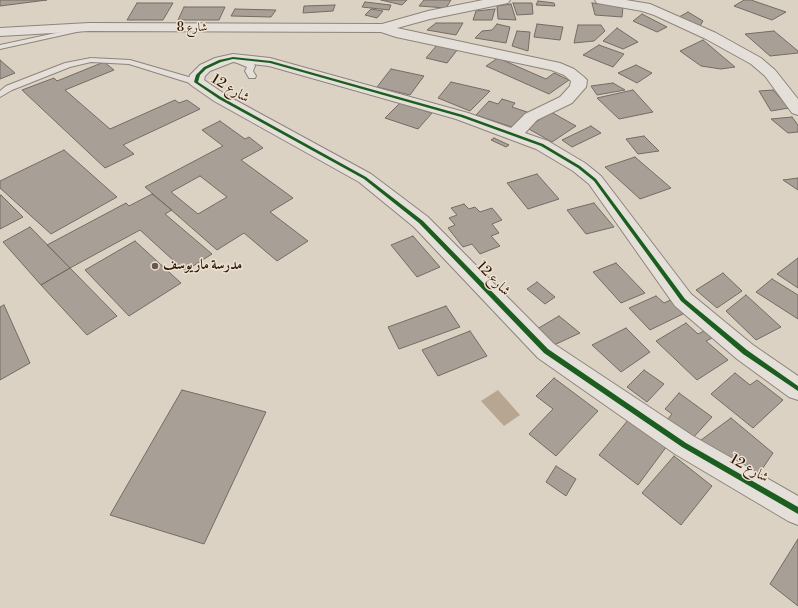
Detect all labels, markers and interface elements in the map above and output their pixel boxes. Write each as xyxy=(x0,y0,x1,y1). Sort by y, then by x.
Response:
street label: شارع 8 xyxy=(177,21,207,35)
street label: شارع 12 xyxy=(208,71,252,107)
place label: مدرسة مار يوسف xyxy=(163,258,242,274)
street label: شارع 12 xyxy=(473,258,513,300)
marker: مدرسة مار يوسف xyxy=(150,261,160,271)
street label: شارع 12 xyxy=(727,451,771,487)

